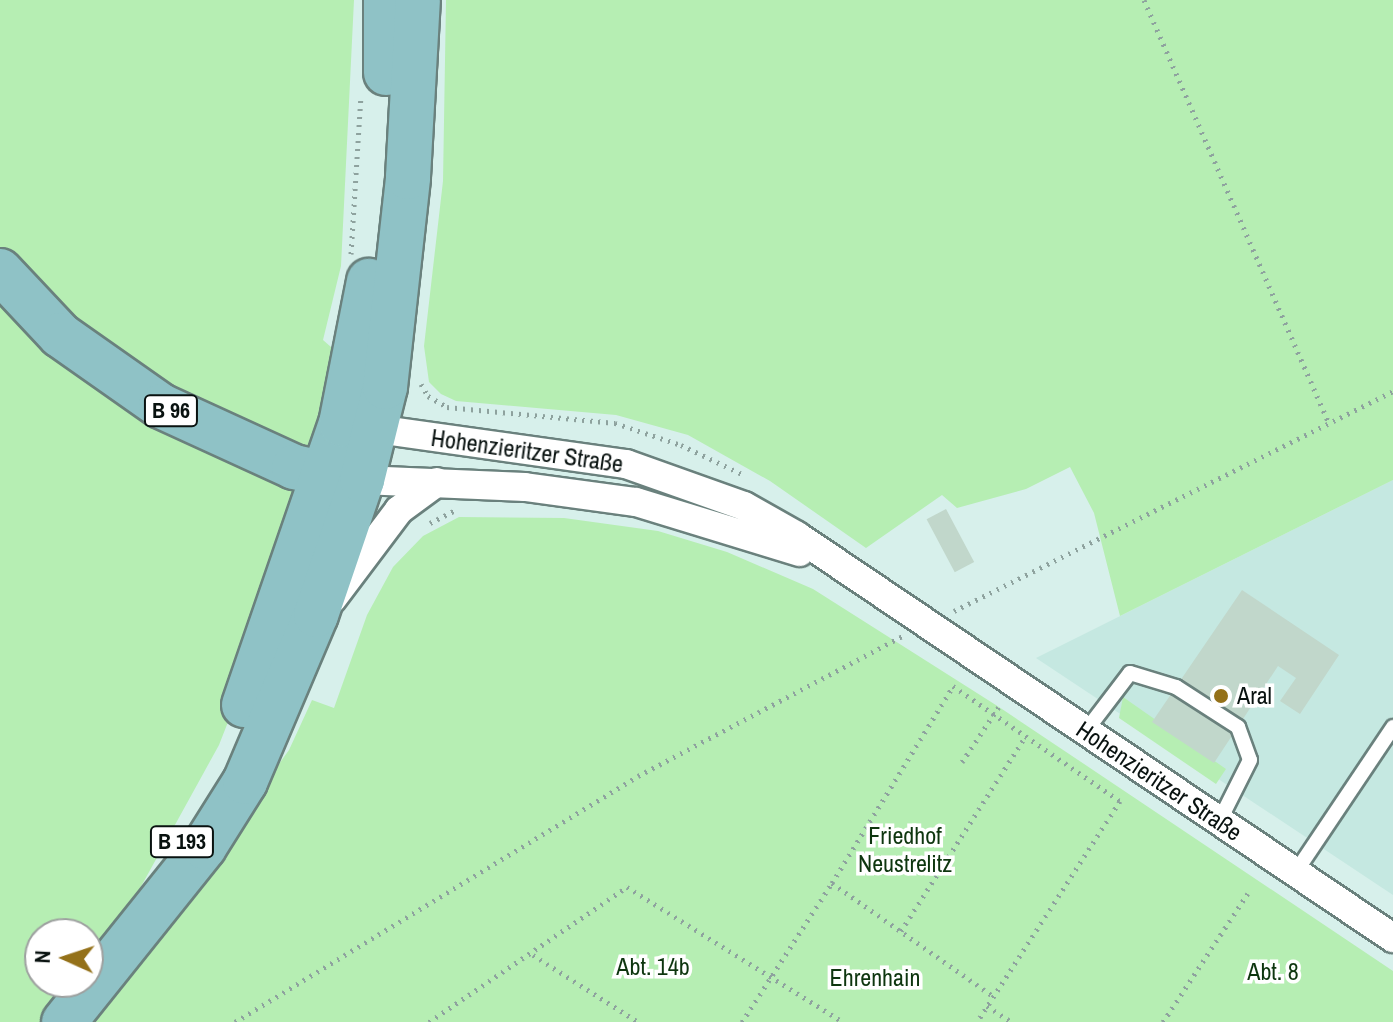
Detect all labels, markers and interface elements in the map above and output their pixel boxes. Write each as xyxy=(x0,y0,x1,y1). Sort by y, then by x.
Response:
road number: B 96 xyxy=(143,393,199,429)
street label: Hohenzieritzer Straße xyxy=(429,423,625,479)
place label: Aral xyxy=(1237,682,1272,710)
marker: Aral xyxy=(1212,687,1230,705)
street label: Hohenzieritzer Straße xyxy=(1071,715,1247,847)
park label: Friedhof Neustrelitz xyxy=(858,822,952,878)
road number: B 193 xyxy=(148,824,216,860)
north arrow xyxy=(24,918,104,998)
text: N xyxy=(27,950,57,964)
park label: Abt. 14b xyxy=(616,953,690,981)
park label: Abt. 8 xyxy=(1247,958,1299,986)
park label: Ehrenhain xyxy=(830,964,920,992)

